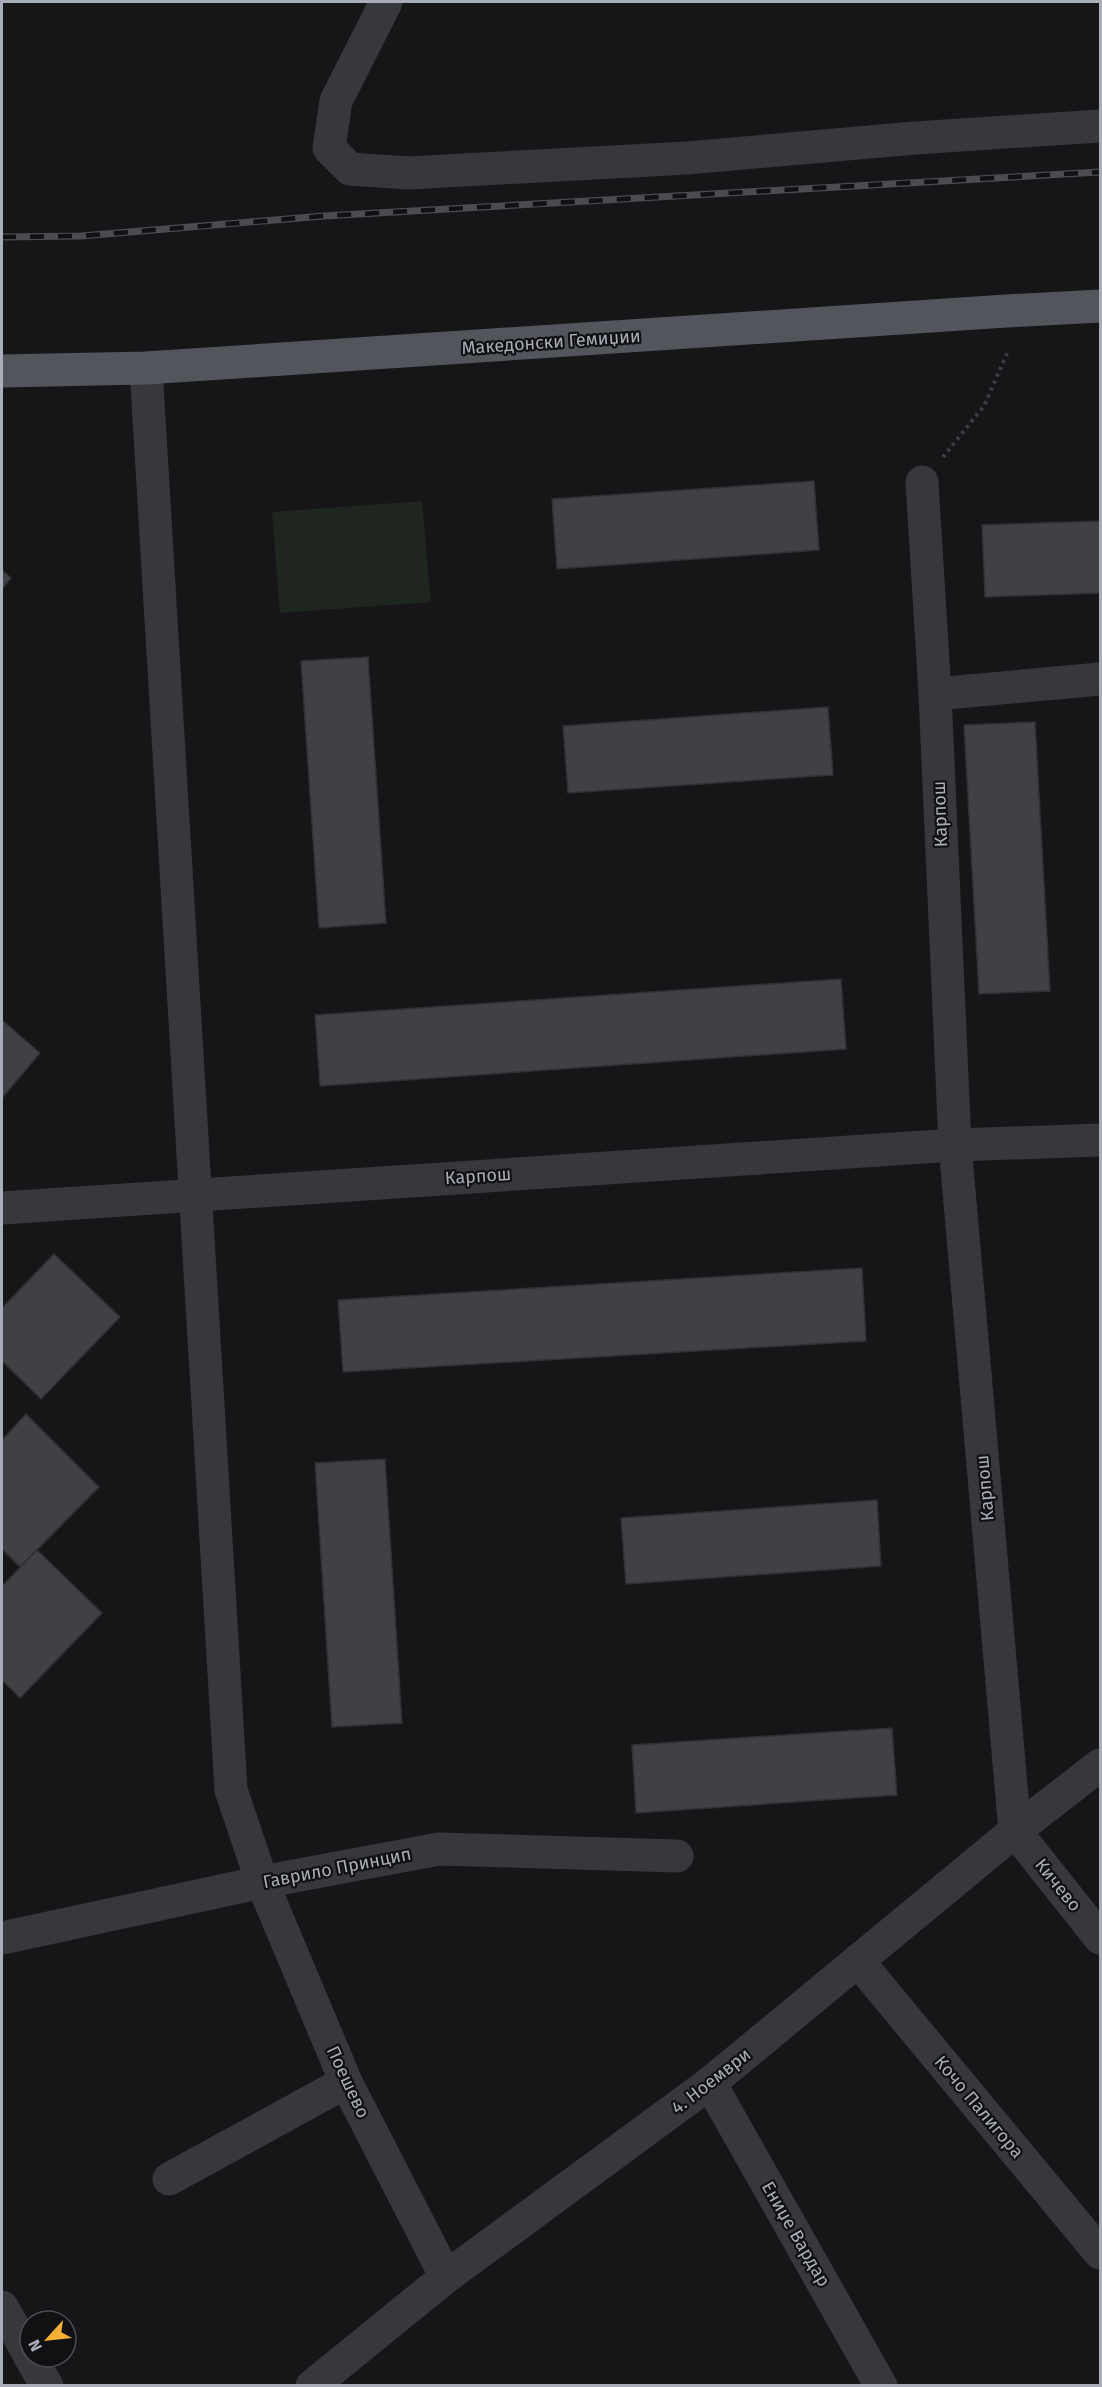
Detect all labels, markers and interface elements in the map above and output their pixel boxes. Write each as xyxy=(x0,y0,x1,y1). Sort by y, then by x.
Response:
street label: Македонски Гемиџии xyxy=(461,325,641,359)
street label: Карпош xyxy=(928,780,952,848)
street label: Карпош xyxy=(444,1163,512,1189)
street label: Карпош xyxy=(971,1454,999,1522)
street label: Гаврило Принцип xyxy=(261,1843,413,1893)
street label: Кичево xyxy=(1030,1854,1086,1916)
street label: Поешево xyxy=(322,2042,374,2122)
street label: 4. Ноември xyxy=(667,2043,755,2119)
street label: Кочо Палигора xyxy=(930,2051,1028,2163)
street label: Ениџе Вардар xyxy=(757,2177,835,2291)
north arrow xyxy=(18,2309,78,2369)
text: N xyxy=(24,2337,46,2355)

